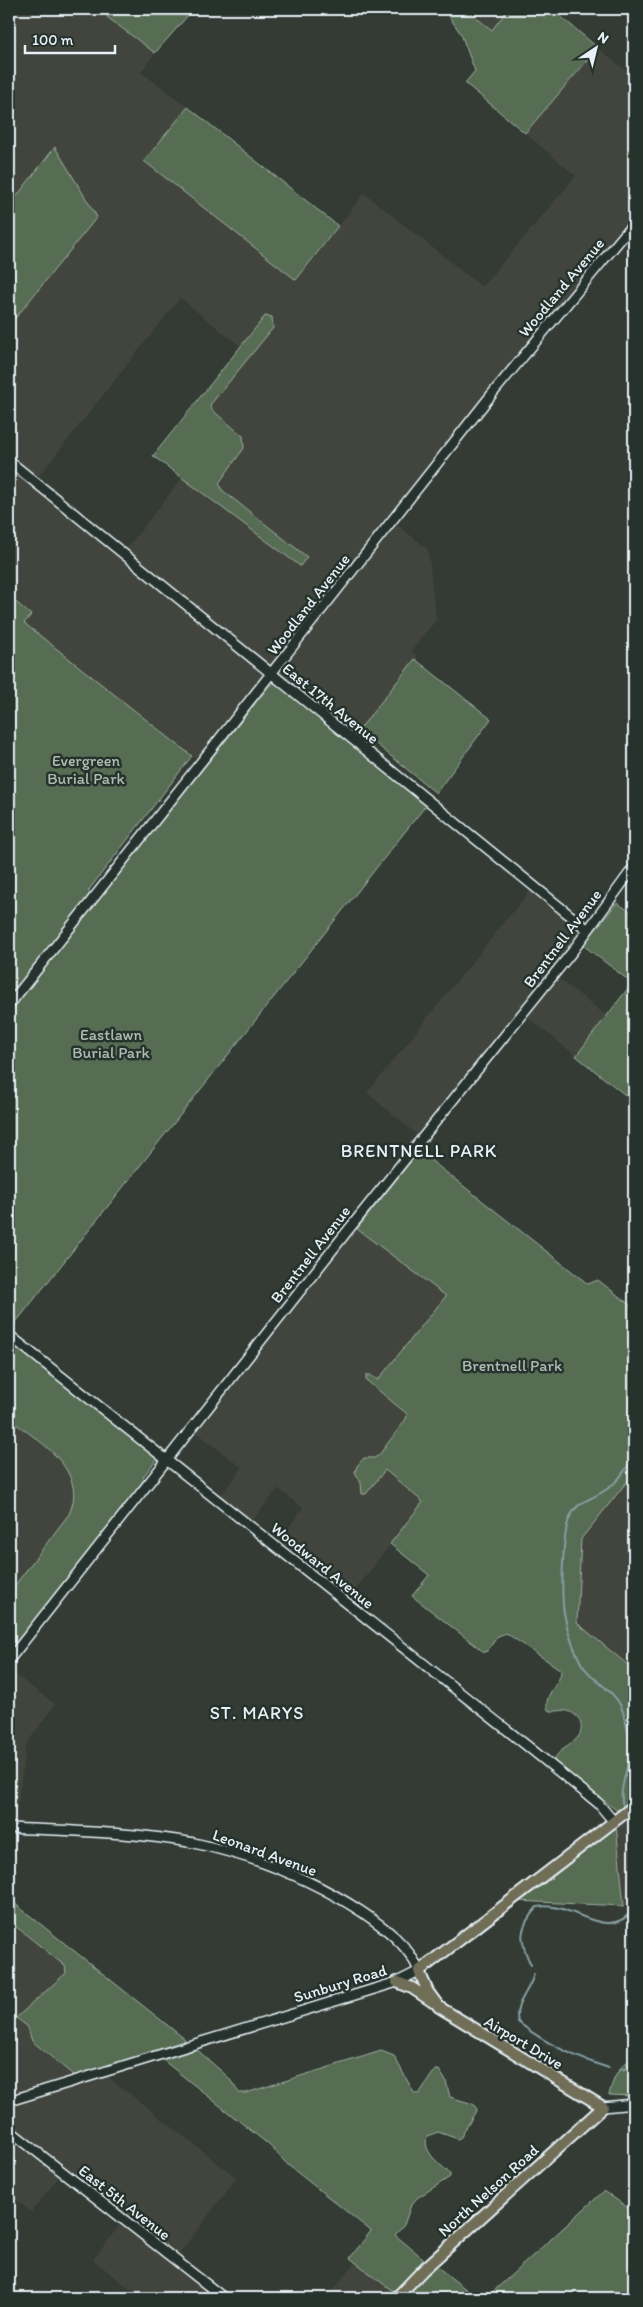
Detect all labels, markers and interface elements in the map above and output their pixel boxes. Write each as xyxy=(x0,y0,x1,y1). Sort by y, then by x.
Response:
scale bar xyxy=(25,22,115,54)
north arrow xyxy=(570,22,620,72)
text: N xyxy=(594,28,612,47)
text: 100 m xyxy=(32,31,74,49)
street label: Woodland Avenue xyxy=(514,234,609,341)
street label: Woodland Avenue xyxy=(263,550,354,659)
street label: East 17th Avenue xyxy=(279,659,383,748)
park label: Evergreen Burial Park xyxy=(47,751,126,788)
street label: Brentnell Avenue xyxy=(519,885,606,991)
park label: Eastlawn Burial Park xyxy=(72,1025,151,1062)
district label: BRENTNELL PARK xyxy=(341,1140,497,1162)
street label: Brentnell Avenue xyxy=(266,1202,354,1307)
park label: Brentnell Park xyxy=(462,1356,562,1375)
street label: Woodward Avenue xyxy=(267,1518,378,1613)
district label: ST. MARYS xyxy=(210,1702,304,1724)
street label: Leonard Avenue xyxy=(210,1825,320,1880)
street label: Sunbury Road xyxy=(291,1960,389,2007)
street label: Airport Drive xyxy=(481,2012,567,2073)
street label: North Nelson Road xyxy=(434,2140,543,2241)
street label: East 5th Avenue xyxy=(75,2161,175,2244)

